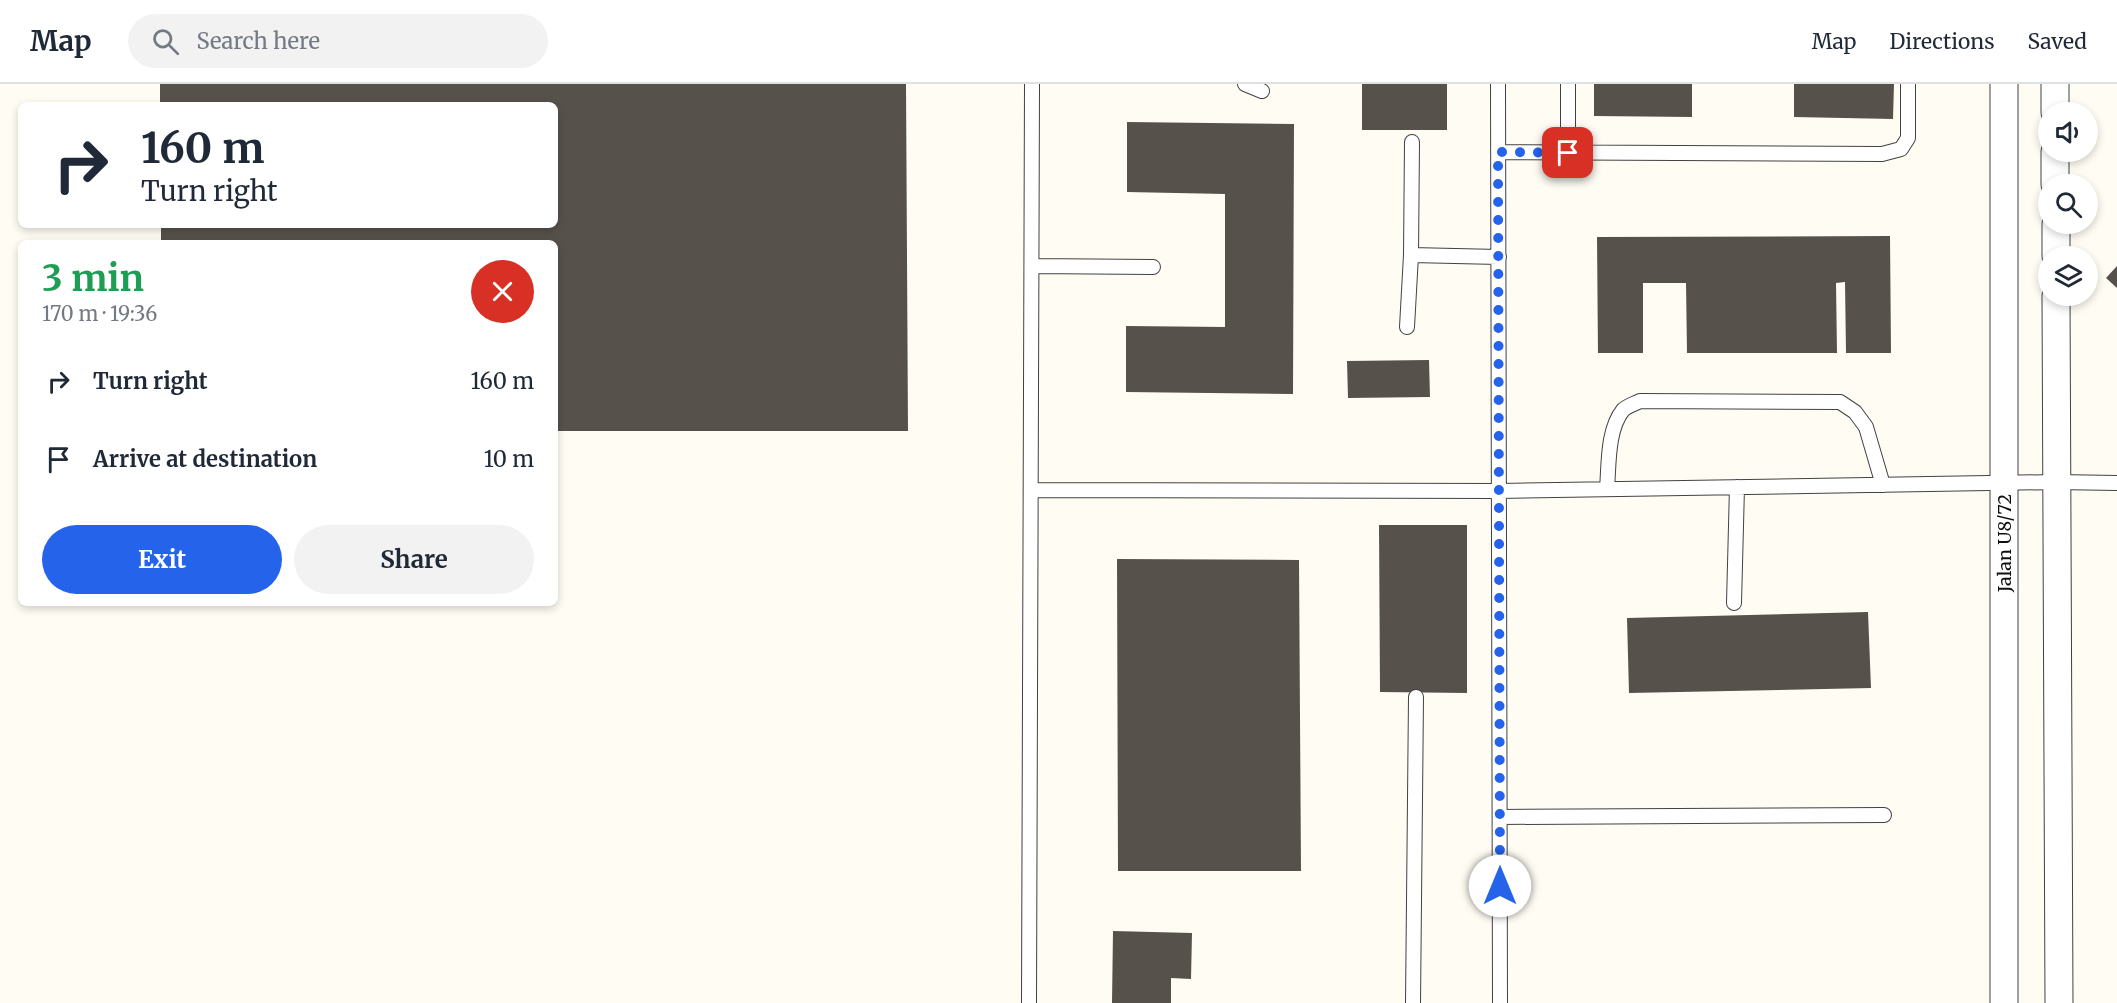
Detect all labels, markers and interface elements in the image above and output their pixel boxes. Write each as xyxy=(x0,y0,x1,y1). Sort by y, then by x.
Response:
search box xyxy=(128,14,548,68)
text: Map xyxy=(30,23,92,59)
icon: search xyxy=(149,25,182,58)
text: Search here xyxy=(197,27,320,55)
text: Map xyxy=(1812,28,1856,55)
text: Directions xyxy=(1889,28,1994,55)
text: Saved xyxy=(2027,28,2087,55)
map controls xyxy=(2038,102,2098,306)
button: sound xyxy=(2038,102,2098,162)
text: 160 m xyxy=(141,122,265,174)
icon: right xyxy=(42,126,120,204)
pin xyxy=(1542,127,1593,178)
icon: arrive xyxy=(1551,136,1584,169)
text: Turn right xyxy=(141,174,278,208)
button: search xyxy=(2038,174,2098,234)
button: layers xyxy=(2038,246,2098,306)
text: 3 min xyxy=(42,256,144,301)
button: close xyxy=(471,260,534,323)
text: 170 m · 19:36 xyxy=(42,301,157,326)
icon: right xyxy=(42,365,75,398)
text: Turn right xyxy=(93,367,207,395)
text: 160 m xyxy=(470,367,534,395)
icon: arrive xyxy=(42,443,75,476)
text: Arrive at destination xyxy=(93,445,317,473)
text: 10 m xyxy=(484,445,534,473)
street label: Jalan U8/72 xyxy=(1993,494,2016,593)
button: Exit xyxy=(42,525,282,594)
button: Share xyxy=(294,525,534,594)
position arrow xyxy=(1468,854,1532,918)

